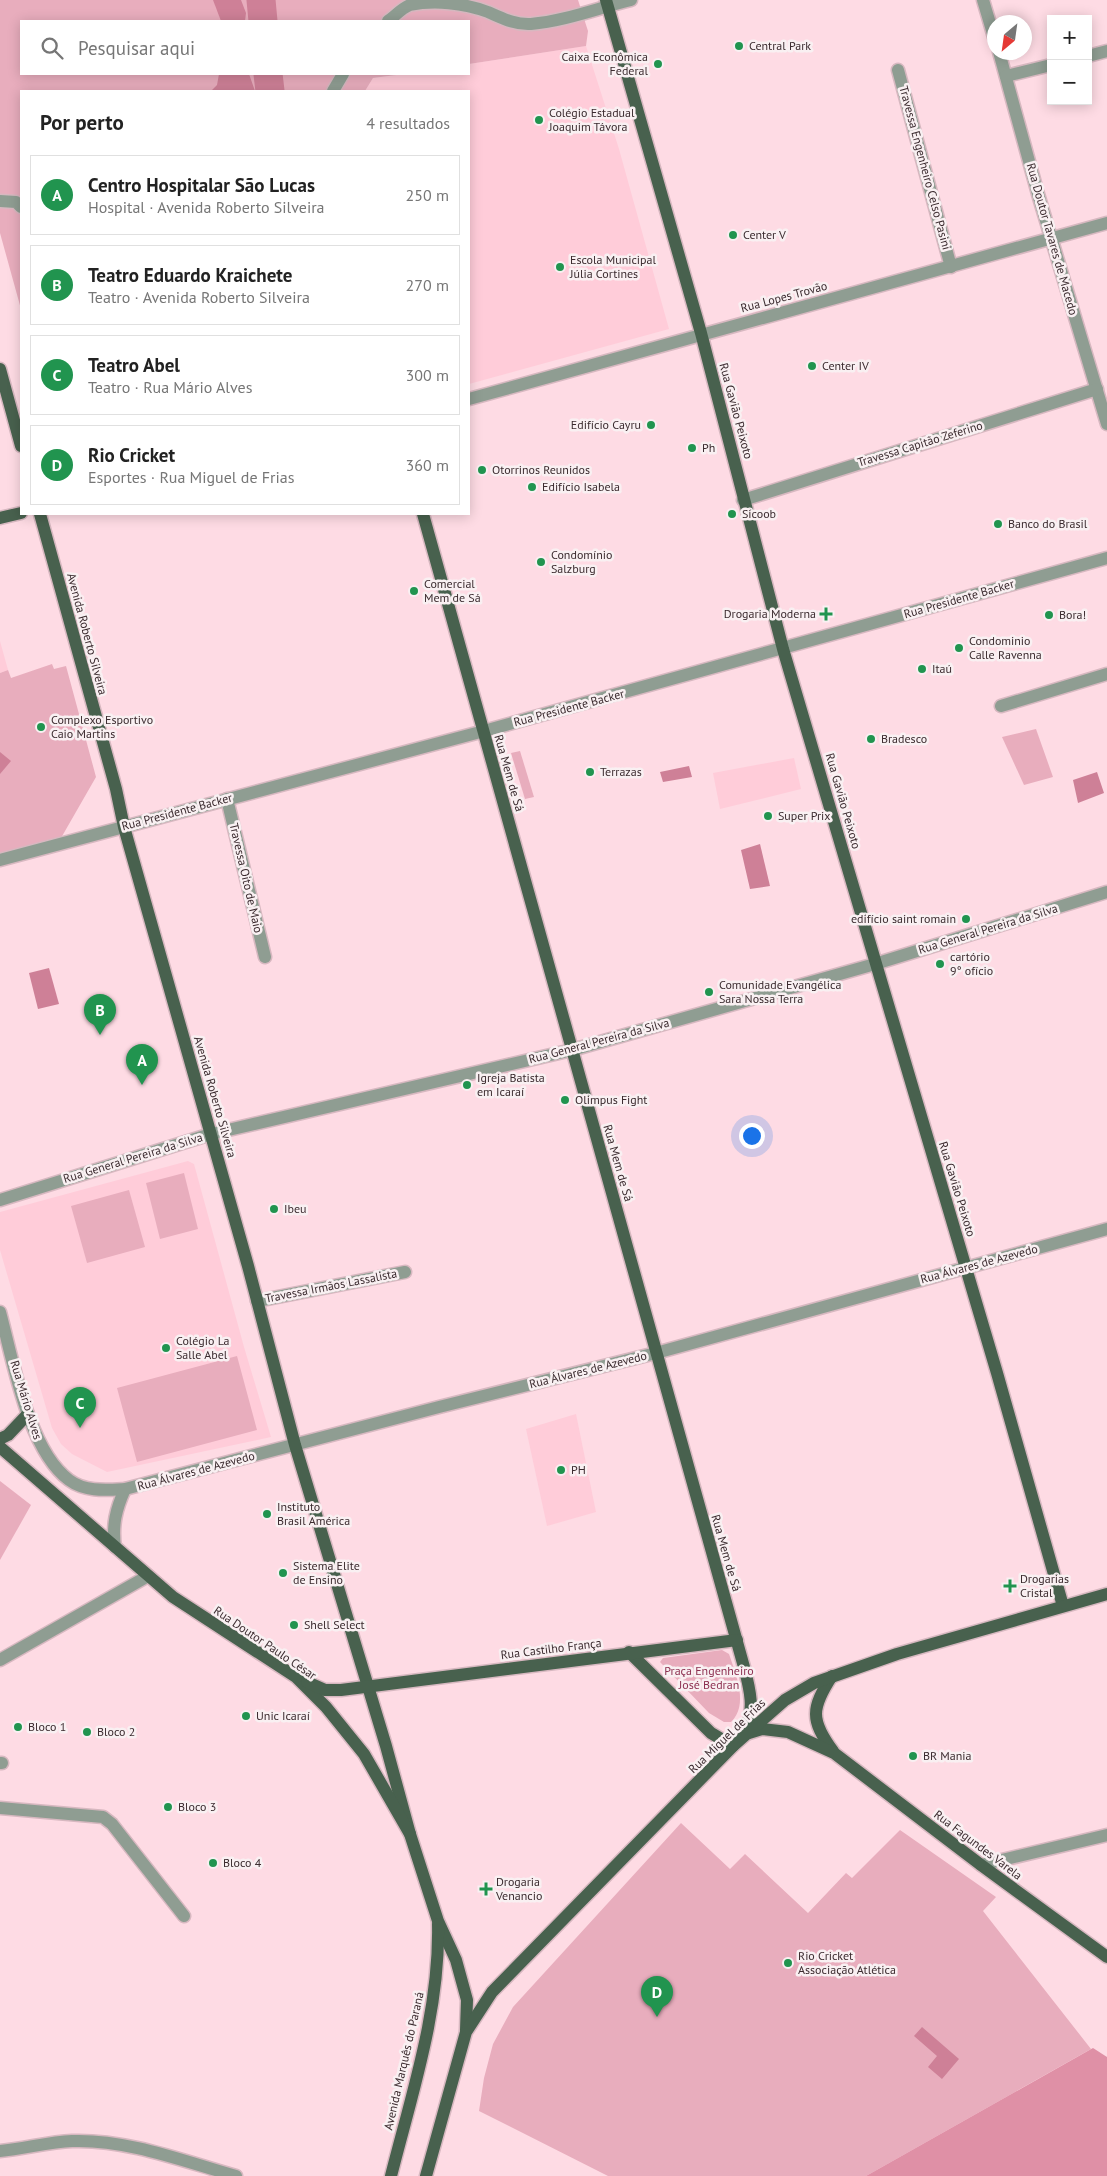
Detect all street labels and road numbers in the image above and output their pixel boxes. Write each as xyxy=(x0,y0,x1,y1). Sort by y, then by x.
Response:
street label: Travessa Engenheiro Celso Pasini xyxy=(896,84,955,252)
street label: Rua Doutor Tavares de Macedo xyxy=(1024,161,1081,317)
street label: Rua Lopes Trovão xyxy=(739,278,829,315)
street label: Rua Gavião Peixoto xyxy=(716,361,757,461)
street label: Travessa Capitão Zeferino xyxy=(855,417,984,470)
street label: Avenida Roberto Silveira xyxy=(64,571,111,696)
street label: Rua Presidente Backer xyxy=(902,576,1016,621)
street label: Rua Presidente Backer xyxy=(512,686,626,730)
street label: Rua Mem de Sá xyxy=(491,733,528,813)
street label: Rua Gavião Peixoto xyxy=(823,751,864,850)
street label: Rua Presidente Backer xyxy=(120,790,234,834)
street label: Travessa Oito de Maio xyxy=(227,821,266,934)
street label: Rua General Pereira da Silva xyxy=(916,900,1059,957)
street label: Rua General Pereira da Silva xyxy=(527,1015,671,1067)
street label: Avenida Roberto Silveira xyxy=(191,1035,240,1159)
street label: Rua Mem de Sá xyxy=(600,1123,637,1203)
street label: Rua General Pereira da Silva xyxy=(61,1129,204,1186)
street label: Rua Gavião Peixoto xyxy=(936,1139,979,1238)
street label: Rua Álvares de Azevedo xyxy=(919,1241,1039,1286)
street label: Travessa Irmãos Lassalista xyxy=(264,1265,398,1306)
street label: Rua Álvares de Azevedo xyxy=(527,1348,648,1391)
street label: Rua Mário Alves xyxy=(7,1358,46,1441)
street label: Rua Álvares de Azevedo xyxy=(136,1448,256,1493)
street label: Rua Mem de Sá xyxy=(708,1513,745,1593)
street label: Rua Doutor Paulo César xyxy=(211,1603,319,1682)
street label: Rua Castilho França xyxy=(500,1635,602,1662)
street label: Rua Miguel de Frias xyxy=(685,1695,768,1776)
street label: Rua Fagundes Varela xyxy=(931,1807,1025,1883)
street label: Avenida Marquês do Paraná xyxy=(380,1990,427,2131)

